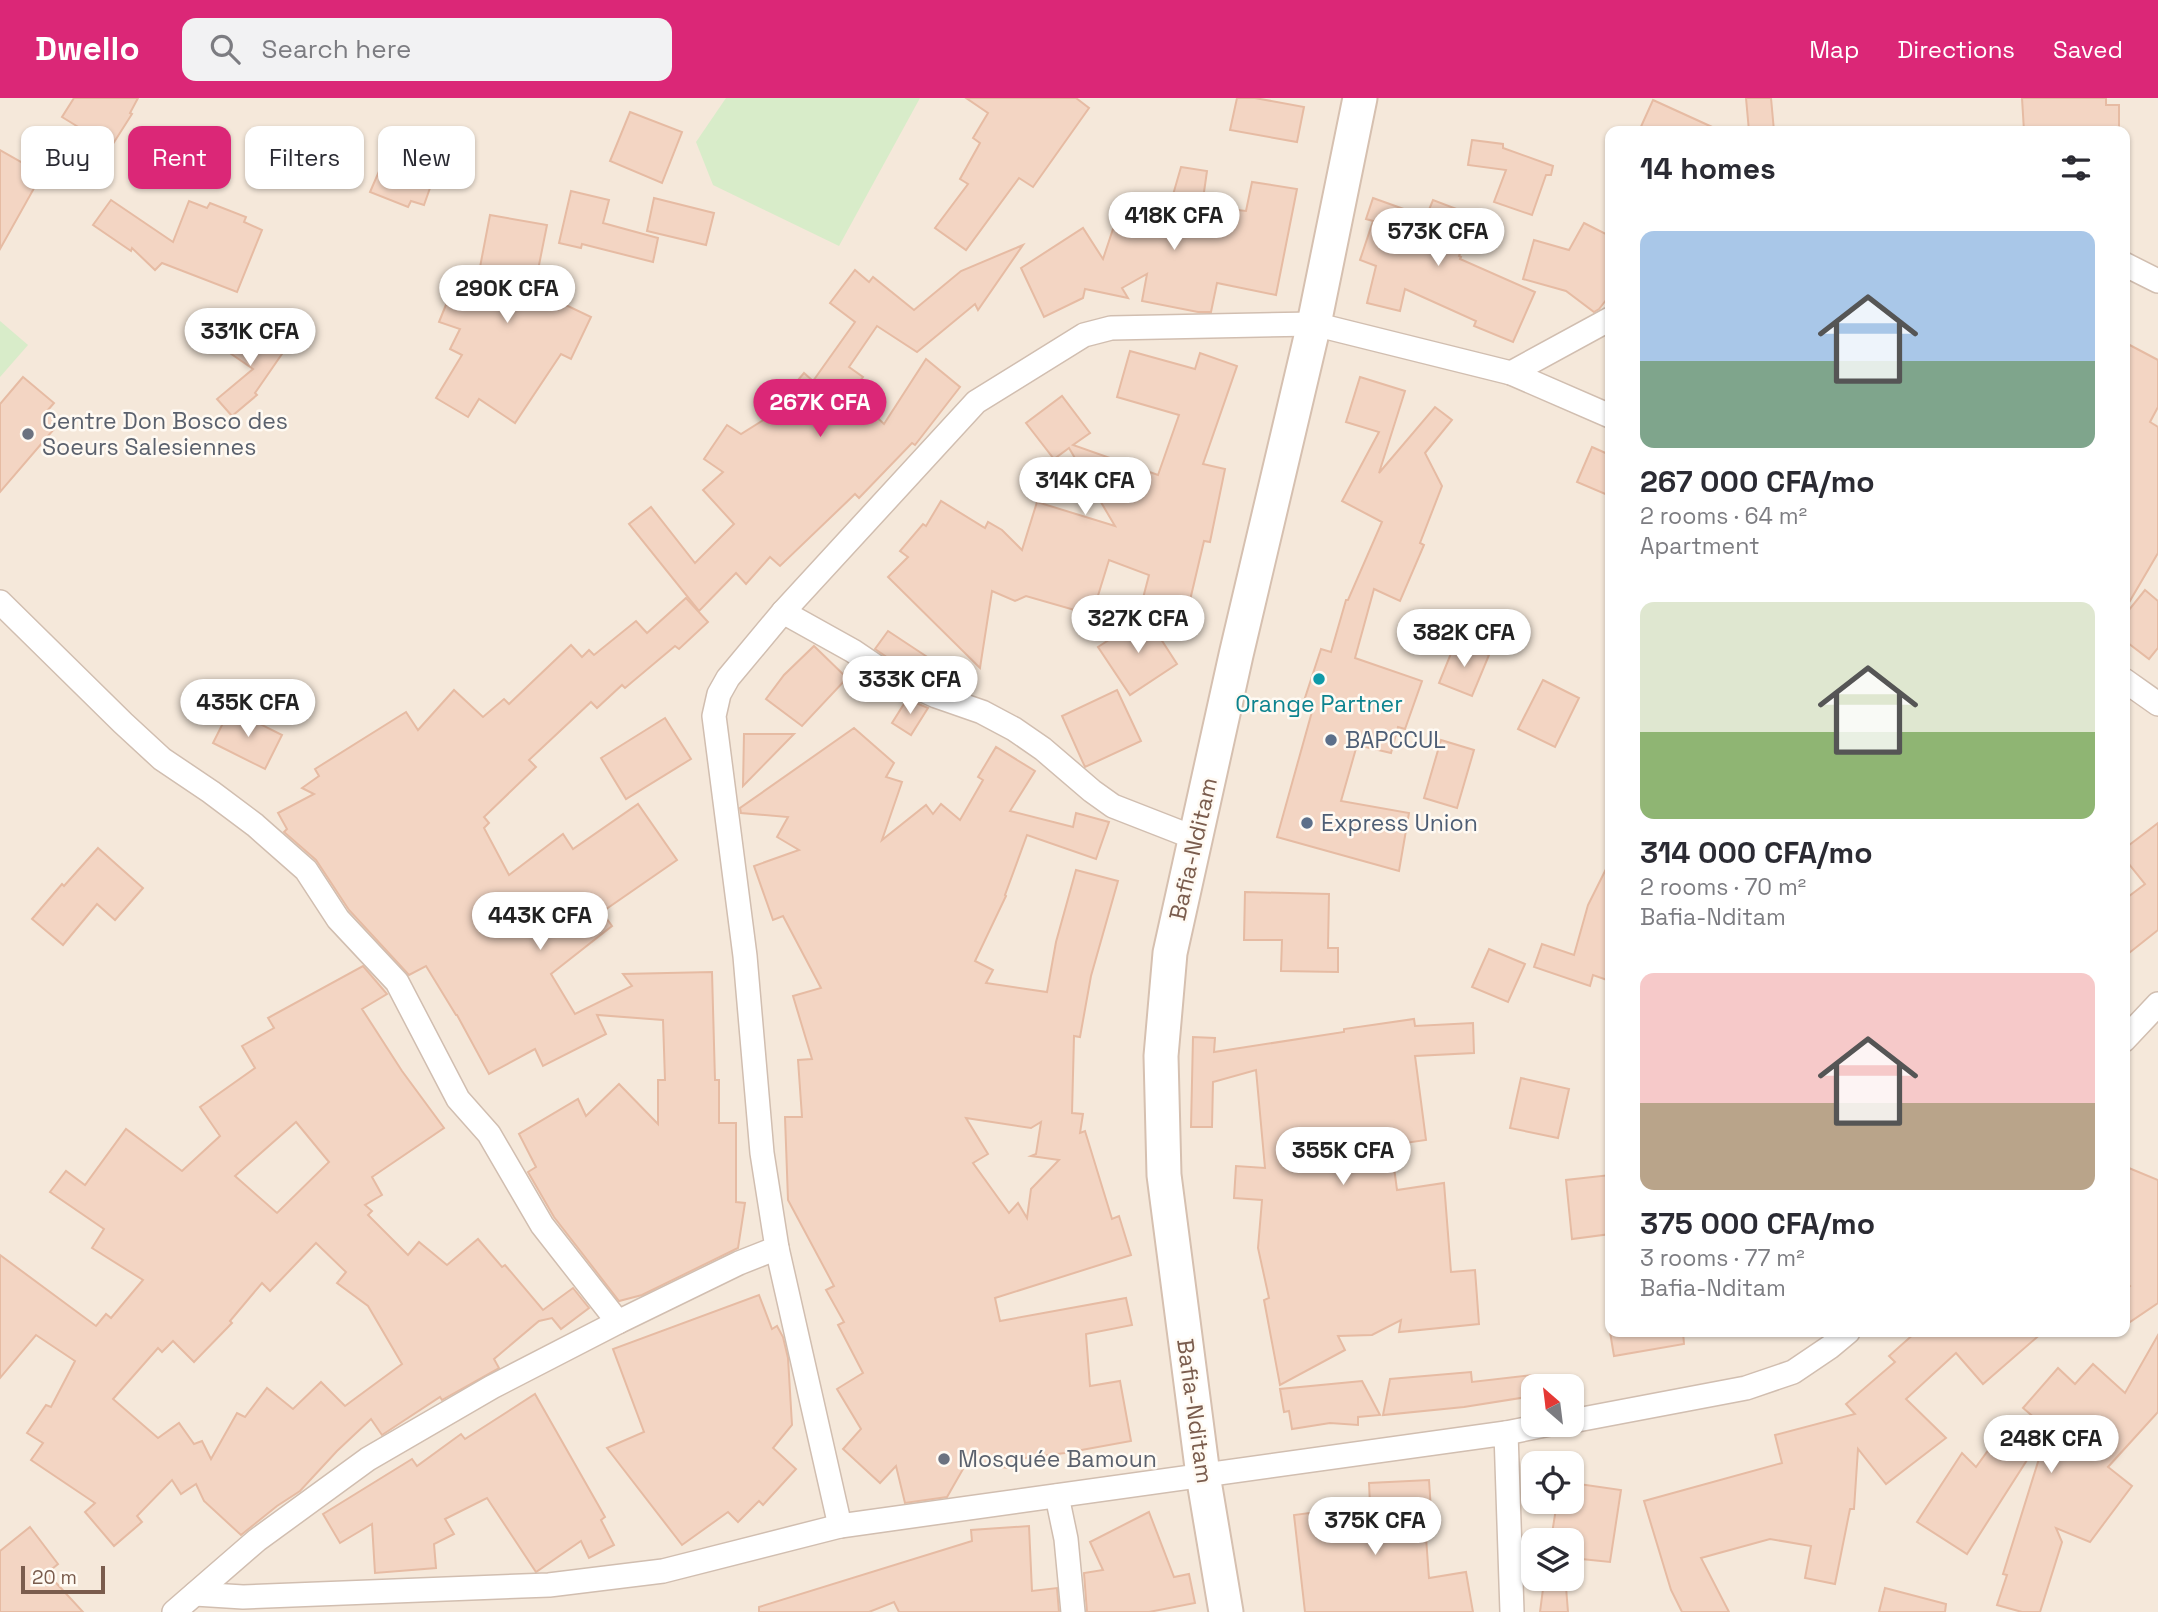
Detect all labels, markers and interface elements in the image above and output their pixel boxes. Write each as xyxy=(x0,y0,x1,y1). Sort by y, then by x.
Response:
search box xyxy=(182,18,672,81)
text: Dwello xyxy=(35,28,140,70)
icon: search xyxy=(206,30,244,68)
text: Search here xyxy=(262,32,411,66)
text: Map xyxy=(1809,34,1859,65)
text: Directions xyxy=(1897,34,2015,65)
text: Saved xyxy=(2053,34,2123,65)
chip: Buy xyxy=(21,126,114,189)
chip: Rent xyxy=(128,126,231,189)
chip: Filters xyxy=(245,126,364,189)
chip: New xyxy=(378,126,475,189)
text: 14 homes xyxy=(1640,149,1776,188)
icon: filters xyxy=(2057,149,2095,187)
pin: 418K CFA xyxy=(1102,192,1246,252)
text: 418K CFA xyxy=(1125,200,1223,230)
pin: 573K CFA xyxy=(1366,208,1510,268)
text: 573K CFA xyxy=(1387,216,1489,246)
pin: 290K CFA xyxy=(435,266,579,325)
text: 290K CFA xyxy=(455,273,559,303)
icon: home xyxy=(1805,276,1931,402)
pin: 331K CFA xyxy=(178,308,322,368)
text: 331K CFA xyxy=(201,316,299,346)
pin: 267K CFA xyxy=(748,380,892,439)
text: 267K CFA xyxy=(769,387,871,417)
place label: Centre Don Bosco des Soeurs Salesiennes xyxy=(42,406,288,462)
marker: Centre Don Bosco des Soeurs Salesiennes xyxy=(20,426,36,442)
pin: 314K CFA xyxy=(1013,458,1157,517)
text: 267 000 CFA/mo xyxy=(1640,462,1875,501)
text: 314K CFA xyxy=(1035,465,1135,495)
text: 2 rooms · 64 m² xyxy=(1640,501,1807,531)
text: Apartment xyxy=(1640,531,1760,561)
pin: 327K CFA xyxy=(1066,596,1210,655)
text: 327K CFA xyxy=(1087,603,1189,633)
pin: 382K CFA xyxy=(1392,610,1536,669)
text: 382K CFA xyxy=(1413,617,1515,647)
icon: home xyxy=(1805,647,1931,773)
pin: 333K CFA xyxy=(838,656,982,716)
text: 333K CFA xyxy=(859,664,961,694)
marker: Orange Partner xyxy=(1311,671,1327,687)
pin: 435K CFA xyxy=(176,680,320,739)
text: 435K CFA xyxy=(196,687,300,717)
place label: Orange Partner xyxy=(1235,689,1403,719)
place label: BAPCCUL xyxy=(1345,725,1446,755)
marker: BAPCCUL xyxy=(1323,732,1339,748)
street label: Bafia-Nditam xyxy=(1162,775,1224,923)
place label: Express Union xyxy=(1321,808,1478,838)
marker: Express Union xyxy=(1299,815,1315,831)
text: 314 000 CFA/mo xyxy=(1640,833,1873,872)
text: 2 rooms · 70 m² xyxy=(1640,872,1806,902)
pin: 443K CFA xyxy=(468,892,612,952)
text: 443K CFA xyxy=(488,900,592,930)
text: Bafia-Nditam xyxy=(1640,902,1786,932)
icon: home xyxy=(1805,1018,1931,1144)
pin: 355K CFA xyxy=(1271,1128,1415,1187)
text: 355K CFA xyxy=(1292,1135,1394,1165)
text: 375 000 CFA/mo xyxy=(1640,1204,1875,1243)
text: 3 rooms · 77 m² xyxy=(1640,1243,1805,1273)
text: Bafia-Nditam xyxy=(1640,1273,1786,1303)
street label: Bafia-Nditam xyxy=(1170,1337,1220,1485)
north arrow xyxy=(1521,1374,1584,1437)
map controls xyxy=(1521,1374,1584,1591)
pin: 248K CFA xyxy=(1979,1416,2123,1475)
text: 248K CFA xyxy=(2000,1423,2102,1453)
place label: Mosquée Bamoun xyxy=(958,1444,1157,1474)
marker: Mosquée Bamoun xyxy=(936,1451,952,1467)
button: locate xyxy=(1521,1451,1584,1514)
pin: 375K CFA xyxy=(1303,1498,1447,1557)
text: 375K CFA xyxy=(1324,1505,1426,1535)
button: layers xyxy=(1521,1528,1584,1591)
scale bar xyxy=(21,1563,105,1595)
text: 20 m xyxy=(32,1565,77,1590)

